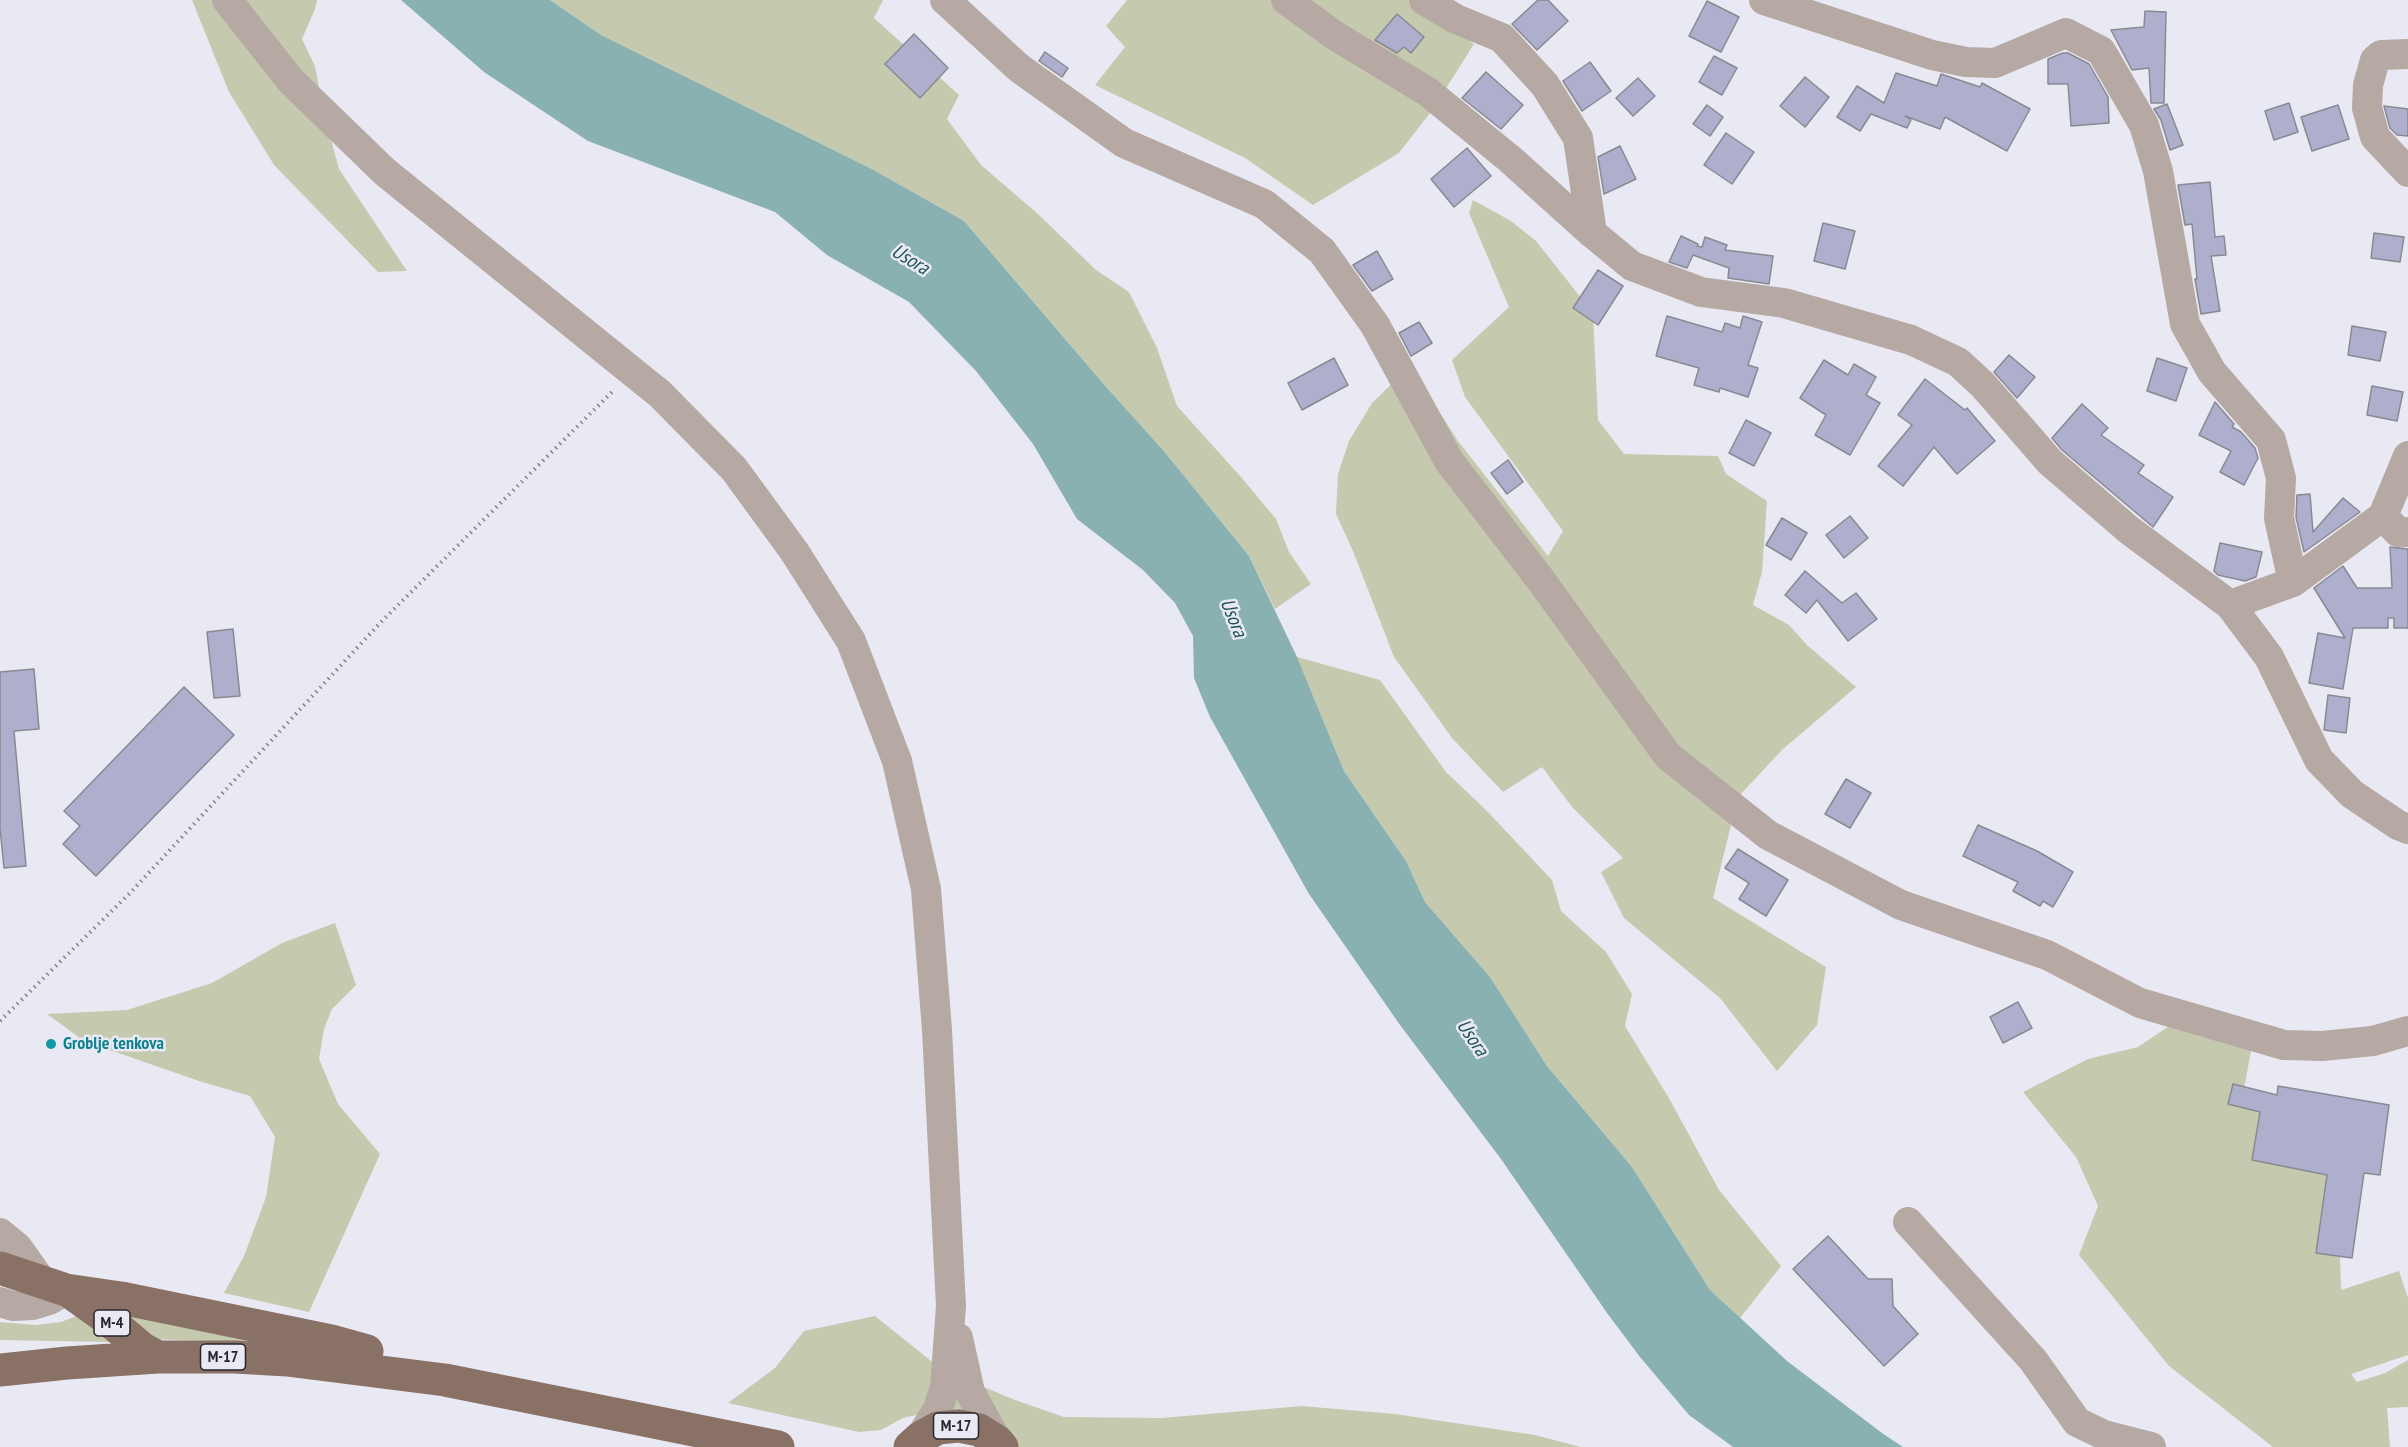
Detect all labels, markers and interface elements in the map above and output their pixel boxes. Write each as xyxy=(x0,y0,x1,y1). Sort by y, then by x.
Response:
water label: Usora xyxy=(887,240,933,280)
water label: Usora xyxy=(1215,595,1251,641)
water label: Usora xyxy=(1451,1015,1493,1061)
place label: Groblje tenkova xyxy=(63,1033,164,1055)
marker: Groblje tenkova xyxy=(44,1037,58,1051)
road number: M-4 xyxy=(94,1310,130,1336)
road number: M-17 xyxy=(200,1344,246,1370)
road number: M-17 xyxy=(934,1413,978,1439)

